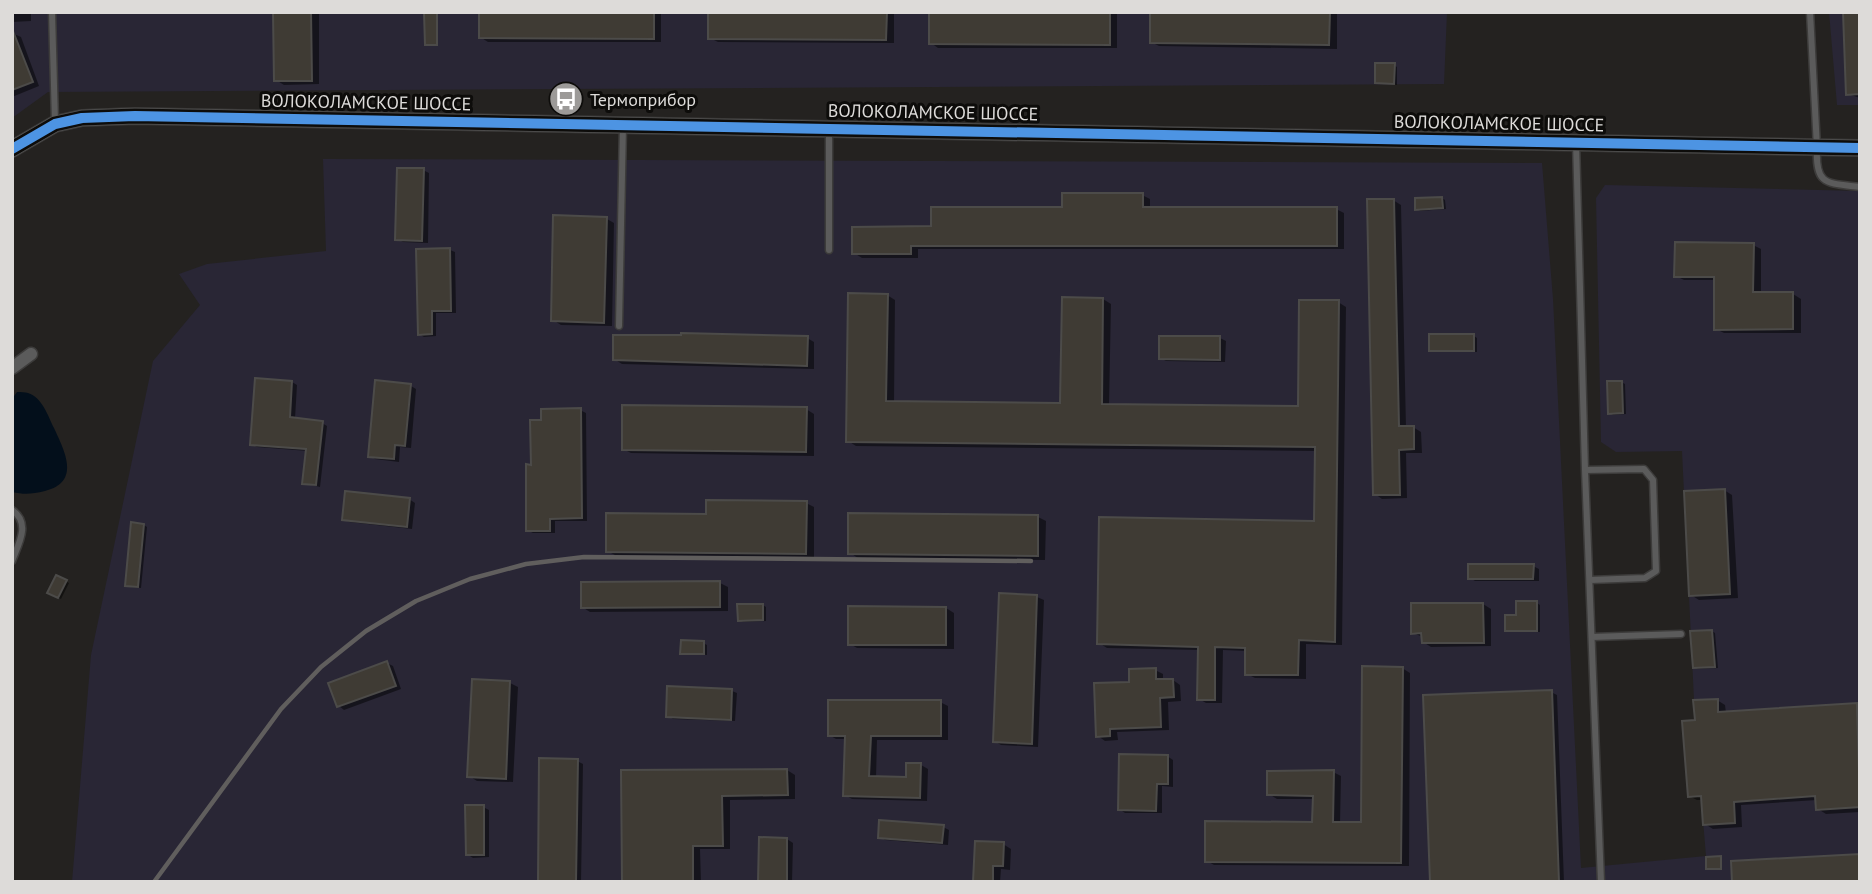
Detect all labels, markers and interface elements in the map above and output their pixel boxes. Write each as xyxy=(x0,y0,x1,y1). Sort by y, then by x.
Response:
bus stop icon: Термоприбор xyxy=(547,80,585,118)
place label: Термоприбор xyxy=(590,88,696,111)
street label: ВОЛОКОЛАМСКОЕ ШОССЕ xyxy=(261,89,471,115)
street label: ВОЛОКОЛАМСКОЕ ШОССЕ xyxy=(828,99,1038,125)
street label: ВОЛОКОЛАМСКОЕ ШОССЕ xyxy=(1394,110,1604,136)

